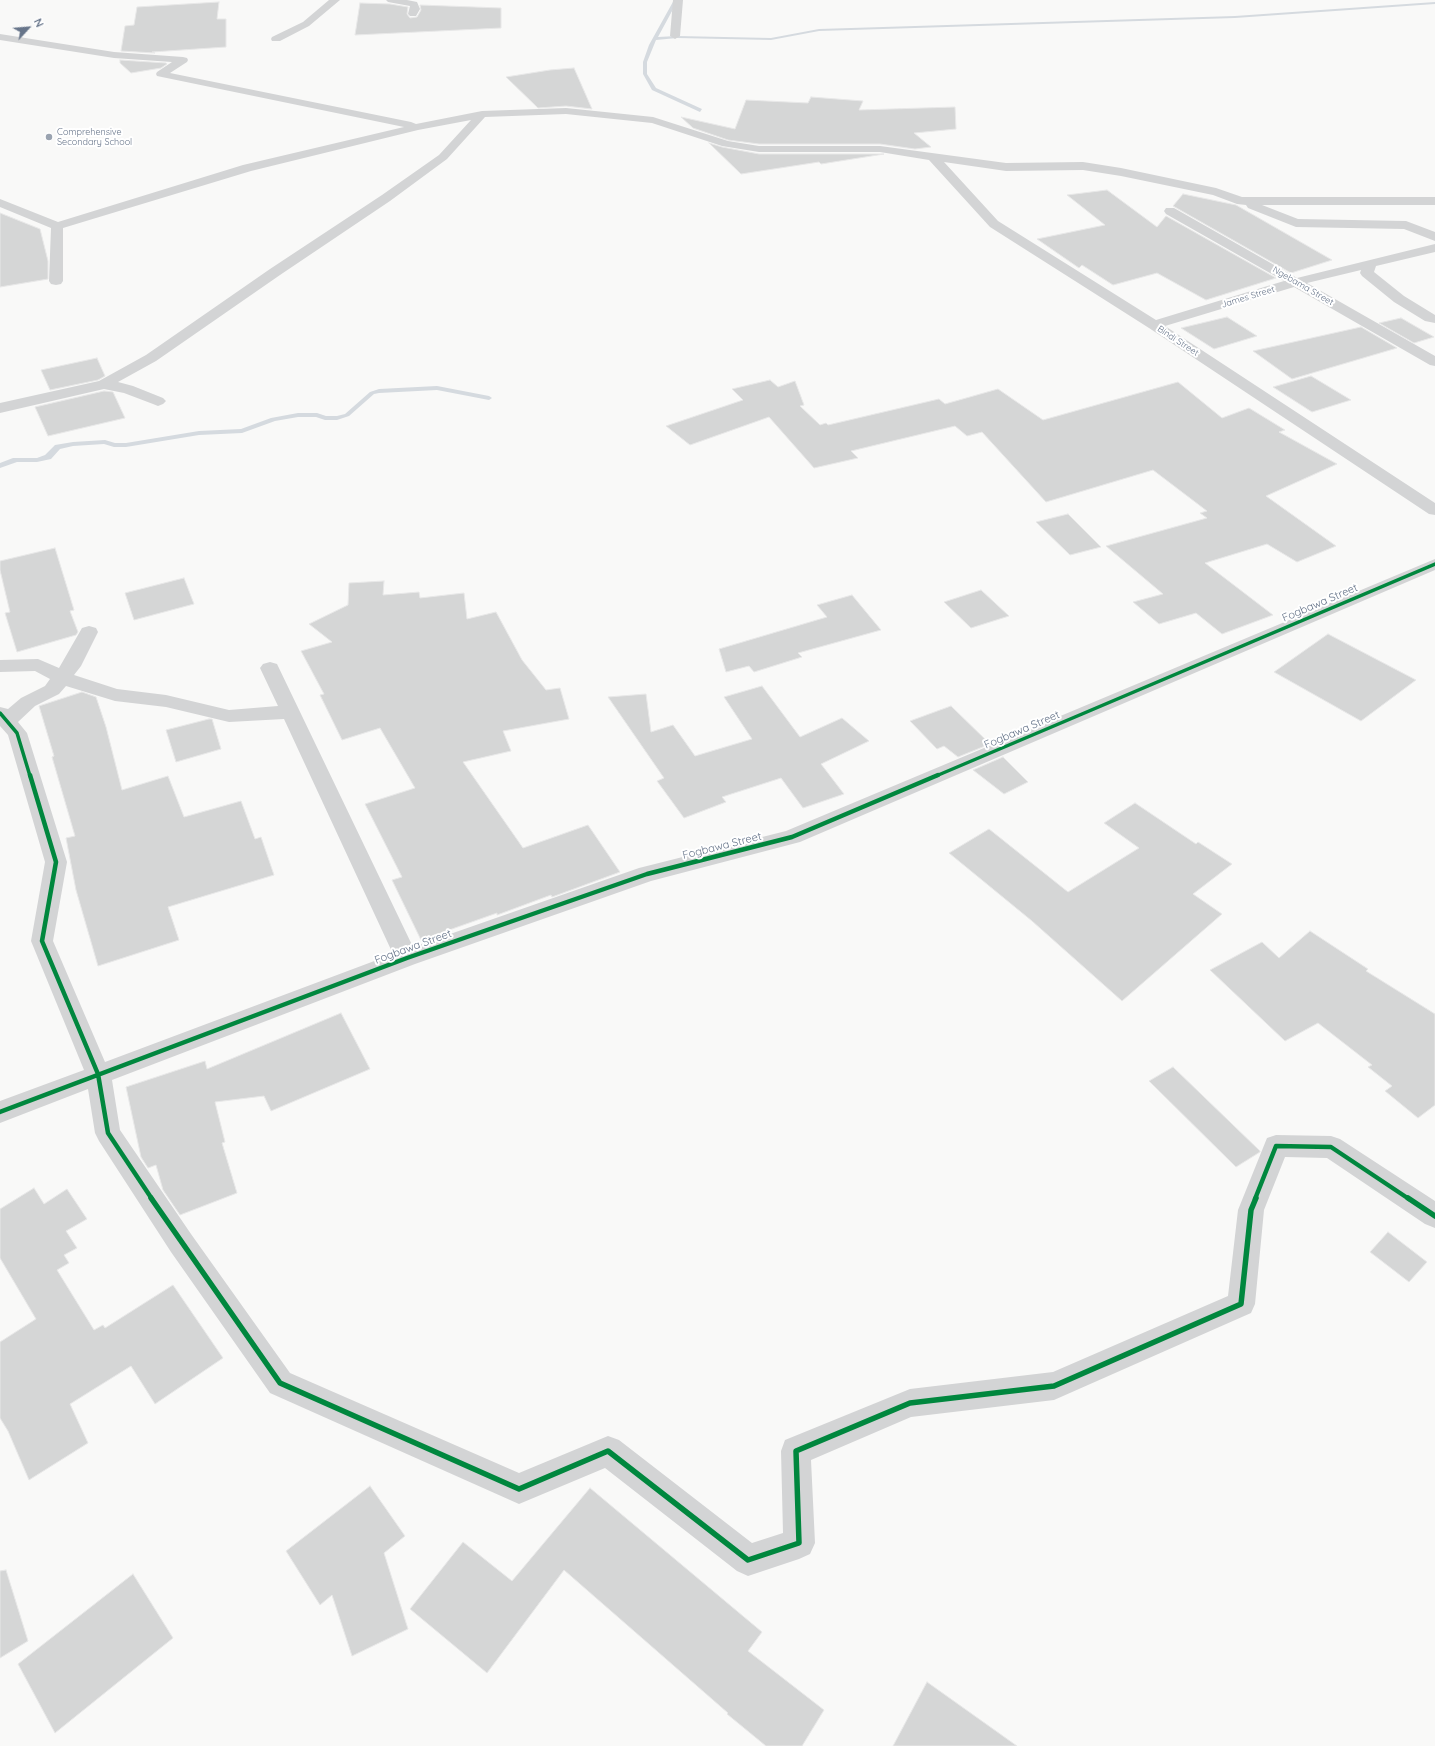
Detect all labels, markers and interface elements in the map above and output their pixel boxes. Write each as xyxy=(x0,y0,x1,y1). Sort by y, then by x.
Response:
north arrow xyxy=(8,8,48,48)
text: N xyxy=(31,16,47,29)
place label: Comprehensive Secondary School xyxy=(57,127,132,148)
marker: Comprehensive Secondary School xyxy=(44,132,54,142)
street label: Ngebama Street xyxy=(1271,264,1335,308)
street label: James Street xyxy=(1220,284,1276,310)
street label: Bindi Street xyxy=(1155,324,1201,358)
street label: Fogbawa Street xyxy=(1280,581,1360,625)
street label: Fogbawa Street xyxy=(982,708,1062,752)
street label: Fogbawa Street xyxy=(681,830,763,862)
street label: Fogbawa Street xyxy=(373,927,453,967)

